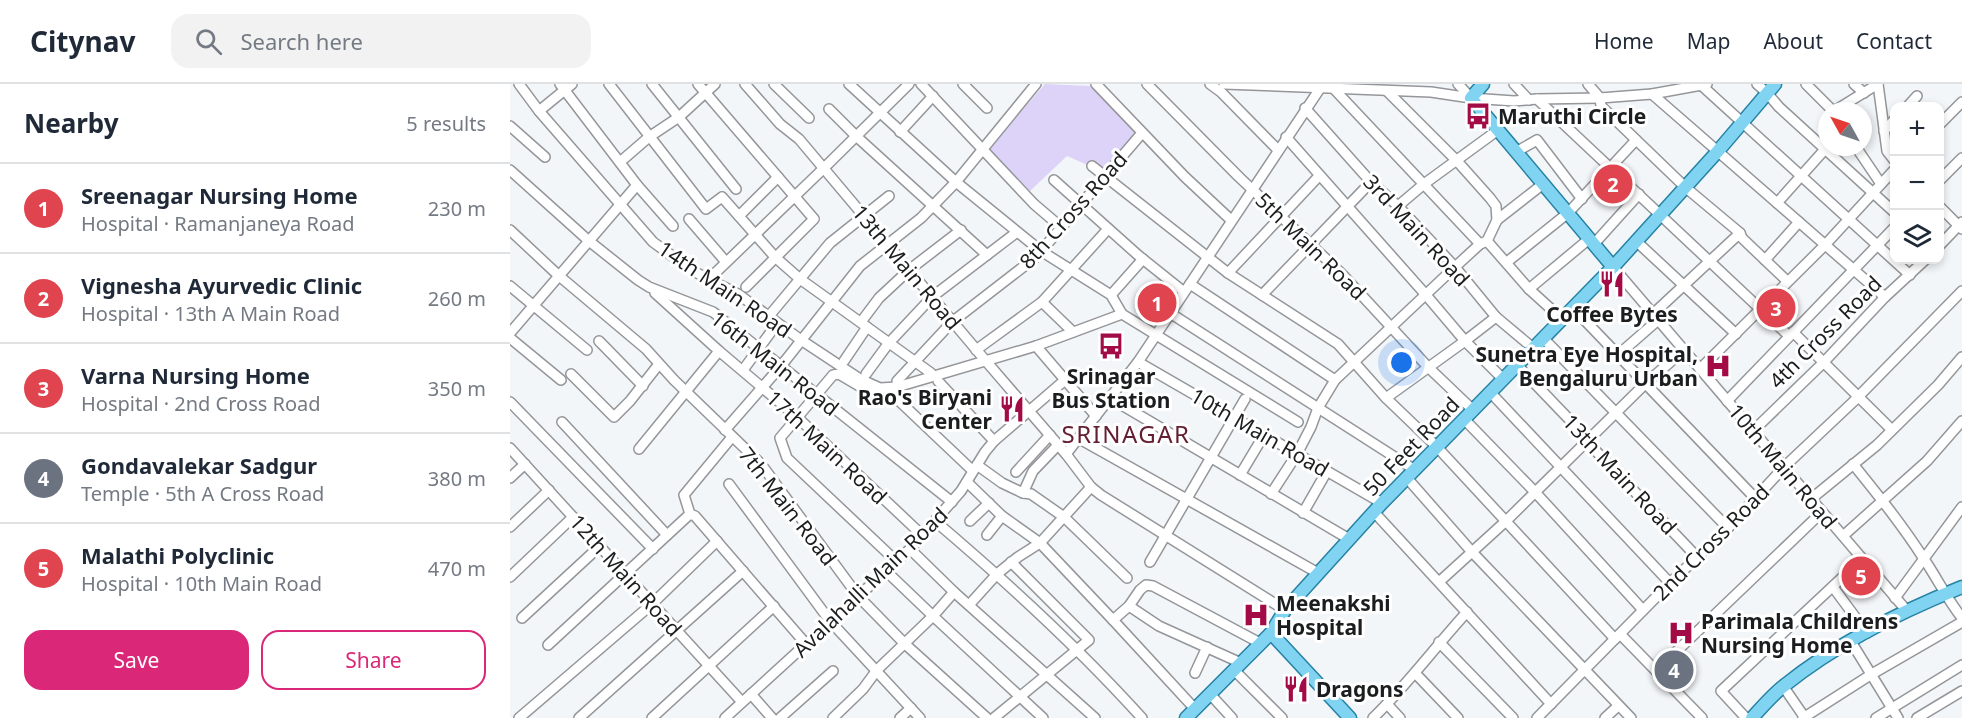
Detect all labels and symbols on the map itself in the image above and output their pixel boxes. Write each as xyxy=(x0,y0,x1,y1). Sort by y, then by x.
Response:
bus stop icon: Maruthi Circle xyxy=(1463,101,1493,131)
place label: Maruthi Circle xyxy=(1498,102,1646,130)
north arrow xyxy=(1818,102,1872,156)
street label: 8th Cross Road xyxy=(1013,146,1133,274)
pin: 2 xyxy=(1594,162,1632,206)
street label: 3rd Main Road xyxy=(1358,168,1476,292)
street label: 5th Main Road xyxy=(1250,186,1372,306)
street label: 13th Main Road xyxy=(846,199,968,335)
street label: 14th Main Road xyxy=(653,234,797,344)
restaurant icon: Coffee Bytes xyxy=(1597,269,1627,299)
street label: 4th Cross Road xyxy=(1763,270,1887,394)
pin: 1 xyxy=(1138,280,1176,326)
pin: 3 xyxy=(1756,286,1796,330)
place label: Coffee Bytes xyxy=(1546,300,1678,328)
street label: 16th Main Road xyxy=(705,304,845,422)
bus stop icon: Srinagar Bus Station xyxy=(1096,331,1126,361)
place label: Sunetra Eye Hospital, Bengaluru Urban xyxy=(1476,340,1698,392)
your location xyxy=(1387,348,1416,377)
hospital icon: Sunetra Eye Hospital, Bengaluru Urban xyxy=(1703,351,1733,381)
place label: Srinagar Bus Station xyxy=(1051,362,1171,414)
street label: 10th Main Road xyxy=(1186,381,1334,483)
place label: Rao's Biryani Center xyxy=(858,383,993,435)
street label: 17th Main Road xyxy=(762,385,892,509)
street label: 50 Feet Road xyxy=(1357,390,1465,502)
restaurant icon: Rao's Biryani Center xyxy=(997,394,1027,424)
street label: 10th Main Road xyxy=(1722,398,1844,534)
street label: 13th Main Road xyxy=(1557,408,1683,540)
district label: SRINAGAR xyxy=(1061,417,1191,450)
street label: 7th Main Road xyxy=(734,442,842,570)
street label: 2nd Cross Road xyxy=(1647,478,1775,606)
street label: Avalahalli Main Road xyxy=(787,501,953,663)
street label: 12th Main Road xyxy=(564,508,688,642)
pin: 5 xyxy=(1842,554,1880,598)
place label: Meenakshi Hospital xyxy=(1276,589,1391,641)
hospital icon: Meenakshi Hospital xyxy=(1241,600,1271,630)
place label: Parimala Childrens Nursing Home xyxy=(1701,607,1898,659)
hospital icon: Parimala Childrens Nursing Home xyxy=(1666,618,1696,648)
pin: 4 xyxy=(1654,648,1694,692)
restaurant icon: Dragons xyxy=(1281,674,1311,704)
place label: Dragons xyxy=(1316,675,1404,703)

